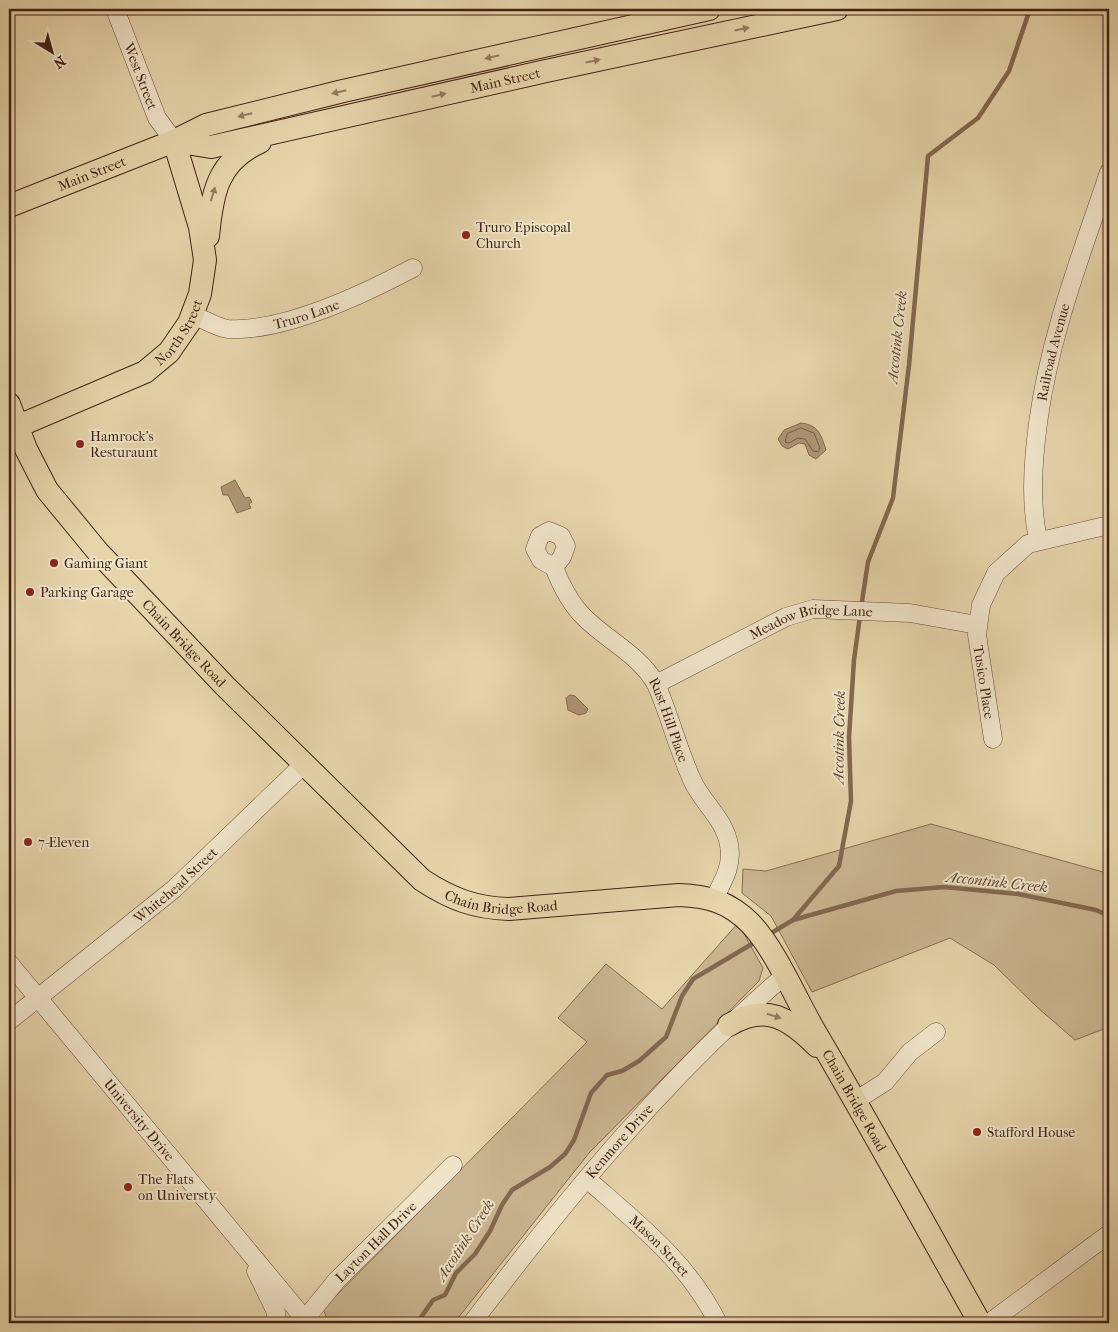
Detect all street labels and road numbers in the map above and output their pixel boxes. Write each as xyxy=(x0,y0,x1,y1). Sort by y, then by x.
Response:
street label: West Street xyxy=(120,40,161,112)
street label: Main Street xyxy=(468,65,542,97)
street label: Main Street xyxy=(56,153,128,195)
street label: Truro Lane xyxy=(272,296,342,333)
street label: North Street xyxy=(151,297,206,369)
street label: Railroad Avenue xyxy=(1034,301,1074,402)
street label: Chain Bridge Road xyxy=(138,596,230,691)
street label: Meadow Bridge Lane xyxy=(747,601,873,643)
street label: Tusico Place xyxy=(969,644,998,720)
street label: Rust Hill Place xyxy=(645,674,692,765)
street label: Whitehead Street xyxy=(130,844,221,928)
street label: Chain Bridge Road xyxy=(442,886,559,918)
street label: Chain Bridge Road xyxy=(818,1047,890,1155)
street label: University Drive xyxy=(100,1076,178,1165)
street label: Kenmore Drive xyxy=(582,1101,657,1182)
street label: Layton Hall Drive xyxy=(332,1198,420,1286)
street label: Mason Street xyxy=(626,1212,693,1280)

